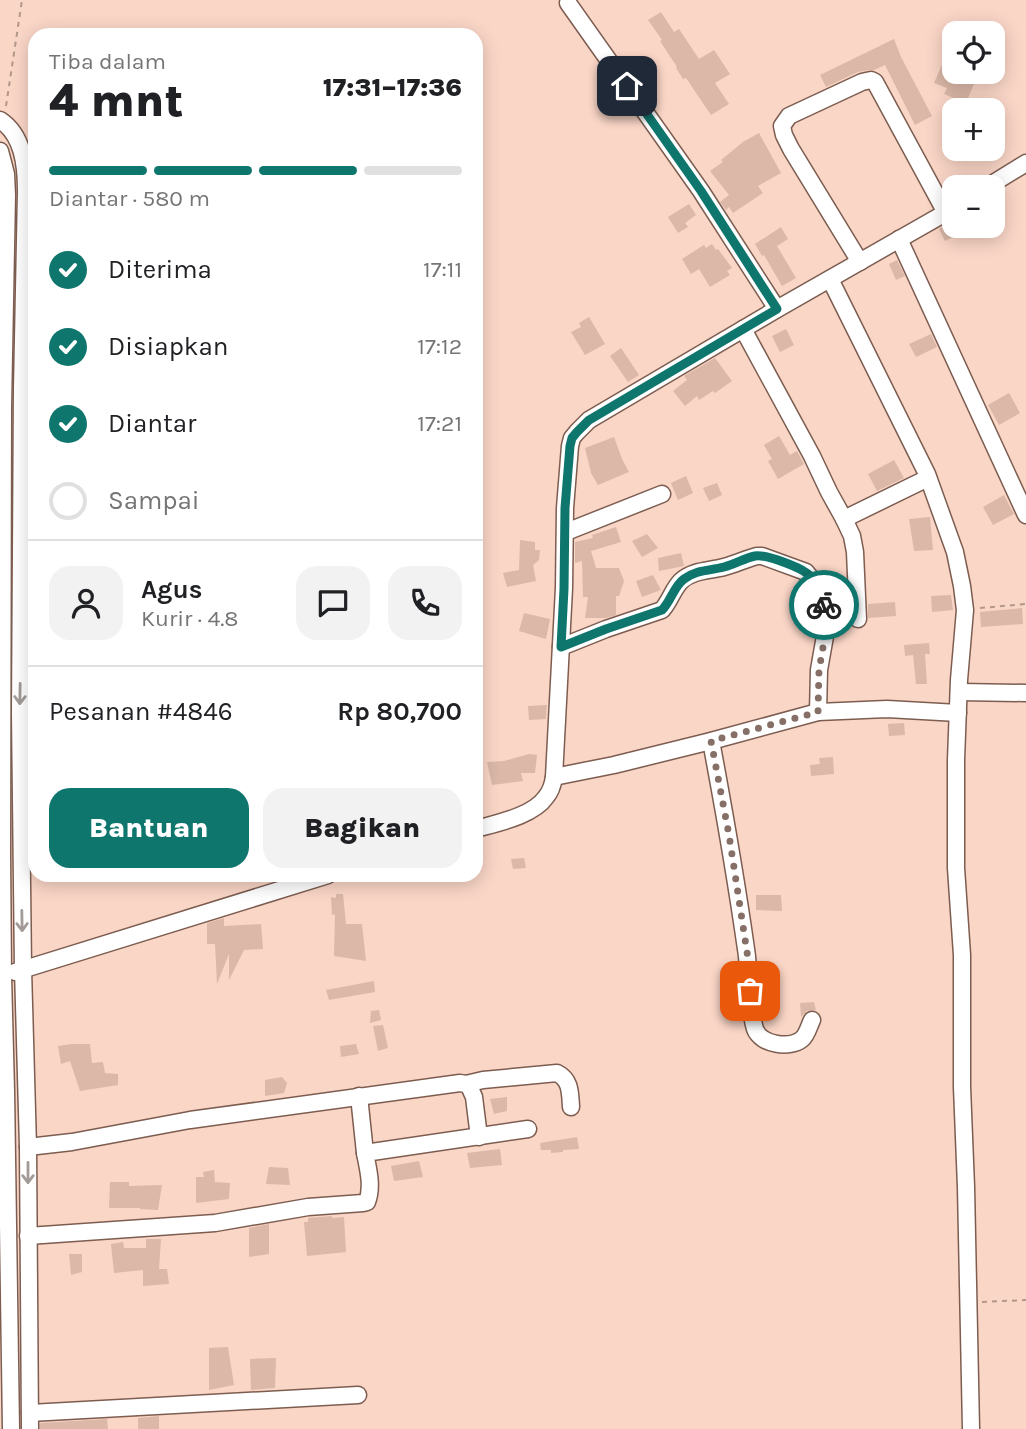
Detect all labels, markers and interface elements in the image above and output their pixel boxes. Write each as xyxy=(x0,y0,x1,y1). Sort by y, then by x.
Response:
map controls xyxy=(942,21,1005,238)
button: locate xyxy=(942,21,1005,84)
text: Tiba dalam xyxy=(49,48,166,75)
pin xyxy=(597,56,657,116)
icon: home xyxy=(608,67,646,105)
text: 17:31–17:36 xyxy=(323,72,462,103)
text: 4 mnt xyxy=(49,74,183,128)
button: + xyxy=(942,98,1005,161)
button: − xyxy=(942,175,1005,238)
text: Diantar · 580 m xyxy=(49,185,210,212)
icon: check xyxy=(49,251,87,289)
text: Diterima xyxy=(108,254,212,285)
text: 17:11 xyxy=(423,256,462,283)
icon: check xyxy=(49,328,87,366)
text: Disiapkan xyxy=(108,331,228,362)
text: 17:12 xyxy=(417,333,462,360)
icon: check xyxy=(49,405,87,443)
text: Diantar xyxy=(108,408,196,439)
text: 17:21 xyxy=(417,410,462,437)
text: Sampai xyxy=(108,485,200,516)
button: person xyxy=(49,566,123,640)
button: chat xyxy=(296,566,370,640)
button: phone xyxy=(388,566,462,640)
courier xyxy=(789,570,859,640)
text: Agus xyxy=(141,574,202,605)
icon: bike xyxy=(805,586,843,624)
text: Kurir · 4.8 xyxy=(141,605,239,632)
one-way arrow xyxy=(13,682,27,705)
text: Pesanan #4846 xyxy=(49,696,233,727)
text: Rp 80,700 xyxy=(337,696,462,727)
button: Bantuan xyxy=(49,788,249,868)
button: Bagikan xyxy=(263,788,462,868)
one-way arrow xyxy=(15,910,29,933)
pin xyxy=(720,961,780,1021)
icon: bag xyxy=(731,972,769,1010)
one-way arrow xyxy=(21,1162,35,1185)

